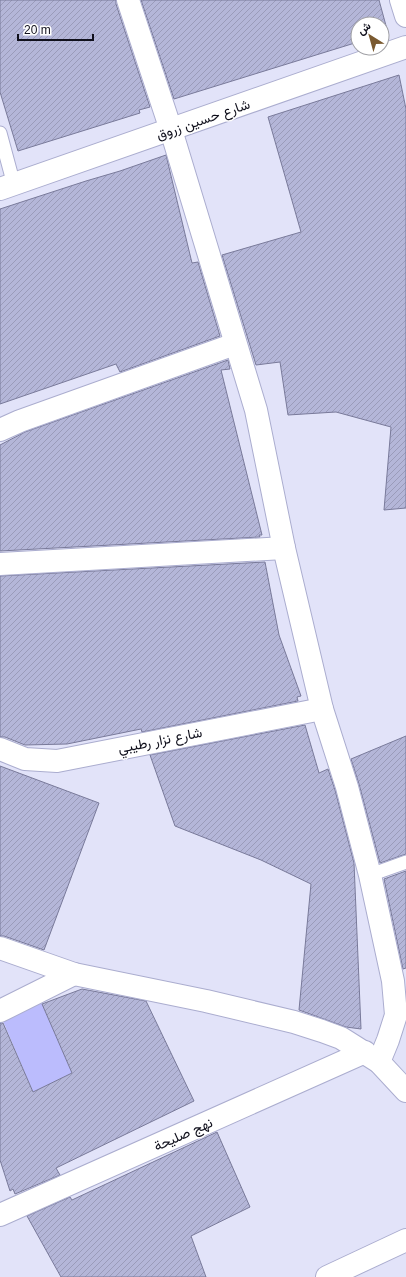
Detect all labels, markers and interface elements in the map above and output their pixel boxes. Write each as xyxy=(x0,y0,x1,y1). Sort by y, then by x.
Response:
scale bar xyxy=(18,16,93,42)
north arrow xyxy=(350,16,390,56)
text: ش xyxy=(355,19,373,38)
text: 20 m xyxy=(24,23,51,37)
street label: شارع حسين زروق xyxy=(154,96,253,145)
street label: شارع نزار رطيبي xyxy=(116,724,204,760)
street label: نهج صليحة xyxy=(151,1114,216,1157)

